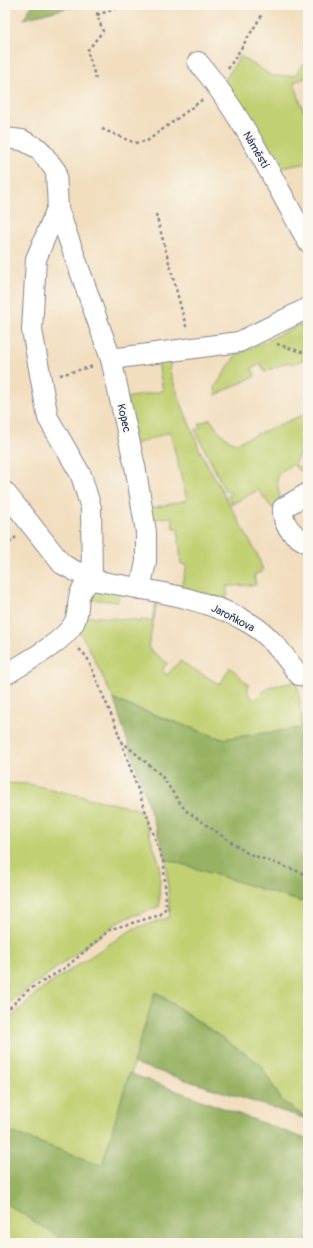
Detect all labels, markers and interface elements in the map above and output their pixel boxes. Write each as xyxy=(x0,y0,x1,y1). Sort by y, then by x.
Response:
street label: Náměstí xyxy=(240,129,272,171)
street label: Kopec xyxy=(114,402,134,434)
street label: Jaroňkova xyxy=(209,602,257,634)

